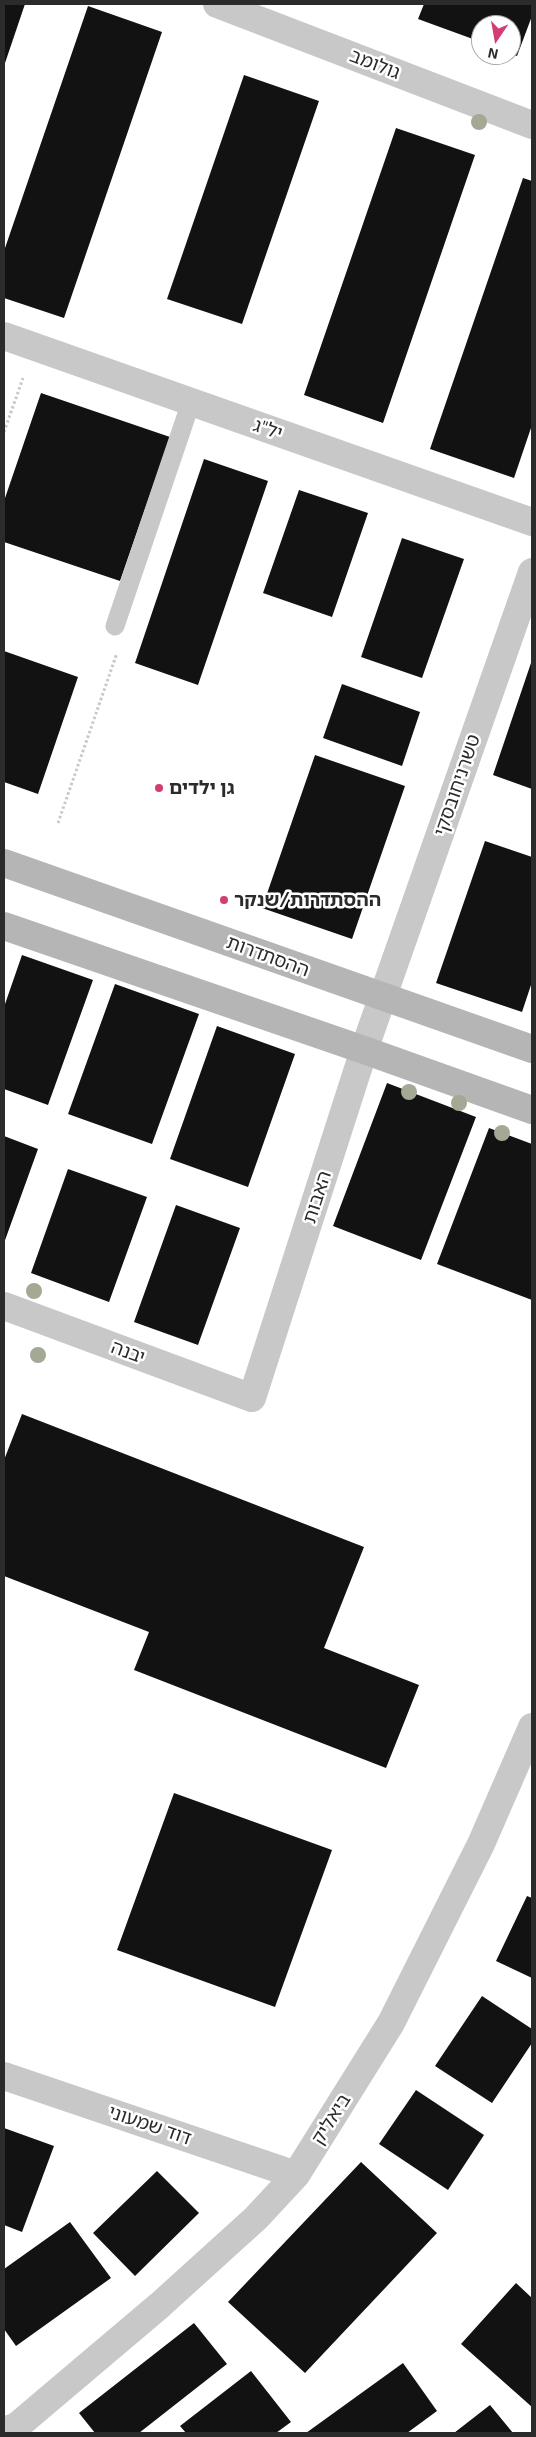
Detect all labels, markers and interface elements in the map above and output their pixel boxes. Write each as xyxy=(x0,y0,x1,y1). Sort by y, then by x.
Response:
north arrow xyxy=(471,15,521,65)
street label: גולומב xyxy=(347,44,403,84)
text: N xyxy=(486,45,500,64)
street label: יל"ג xyxy=(250,413,286,445)
street label: טשרניחובסקי xyxy=(429,731,485,839)
place label: גן ילדים xyxy=(169,777,234,799)
marker: גן ילדים xyxy=(153,782,165,794)
place label: ההסתדרות/שנקר xyxy=(234,889,381,911)
marker: ההסתדרות/שנקר xyxy=(218,894,230,906)
street label: ההסתדרות xyxy=(223,930,313,982)
street label: האבות xyxy=(298,1168,336,1226)
street label: יבנה xyxy=(108,1335,148,1369)
street label: ביאליק xyxy=(307,2089,355,2149)
street label: דוד שמעוני xyxy=(105,2100,195,2150)

